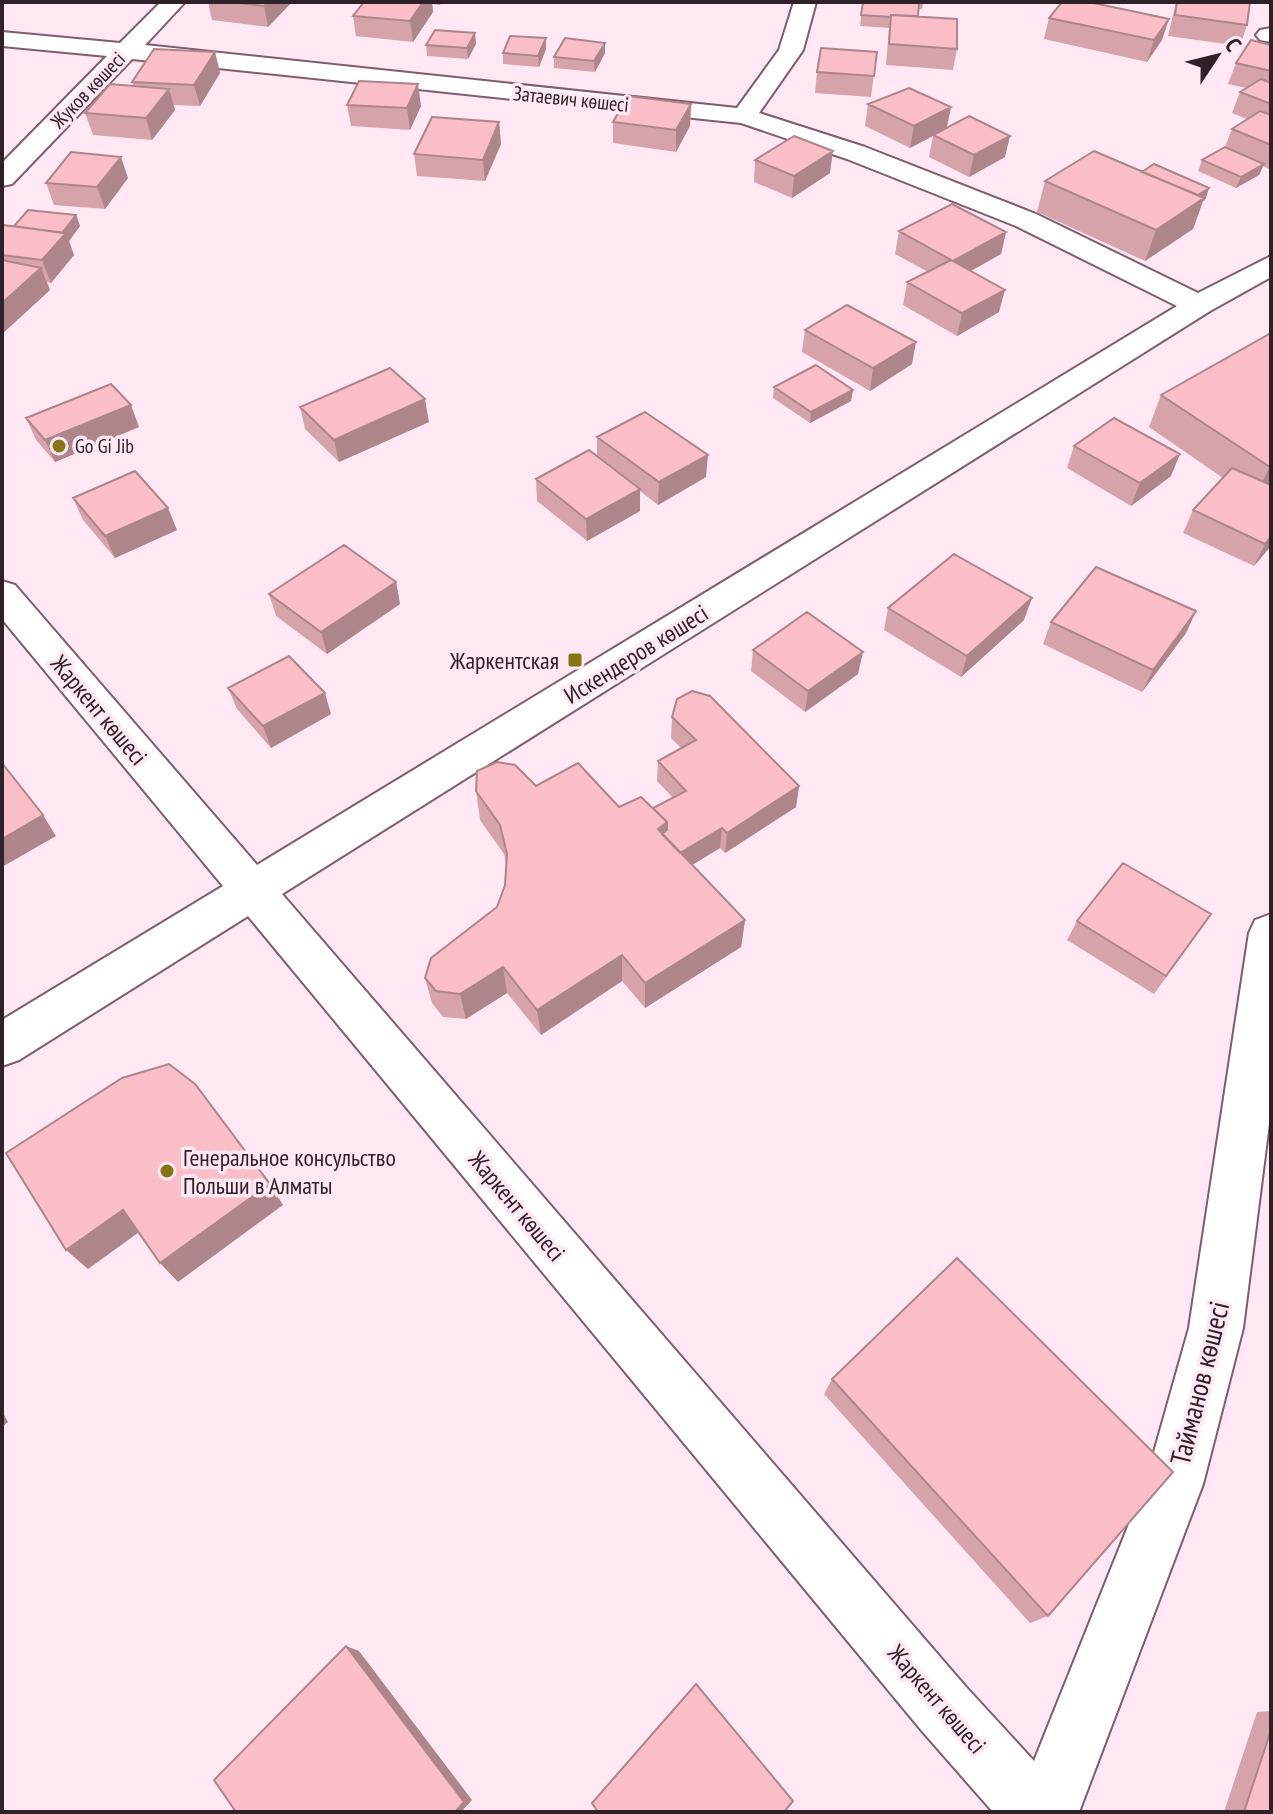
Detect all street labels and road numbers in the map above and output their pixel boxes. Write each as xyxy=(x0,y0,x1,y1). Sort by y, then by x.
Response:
street label: Жуков көшесі xyxy=(44,46,131,135)
street label: Затаевич көшесі xyxy=(512,80,630,118)
street label: Искендеров көшесі xyxy=(558,597,714,711)
street label: Жаркент көшесі xyxy=(43,648,154,771)
street label: Жаркент көшесі xyxy=(461,1144,572,1267)
street label: Тайманов көшесі xyxy=(1161,1297,1237,1469)
street label: Жаркент көшесі xyxy=(881,1637,993,1760)

